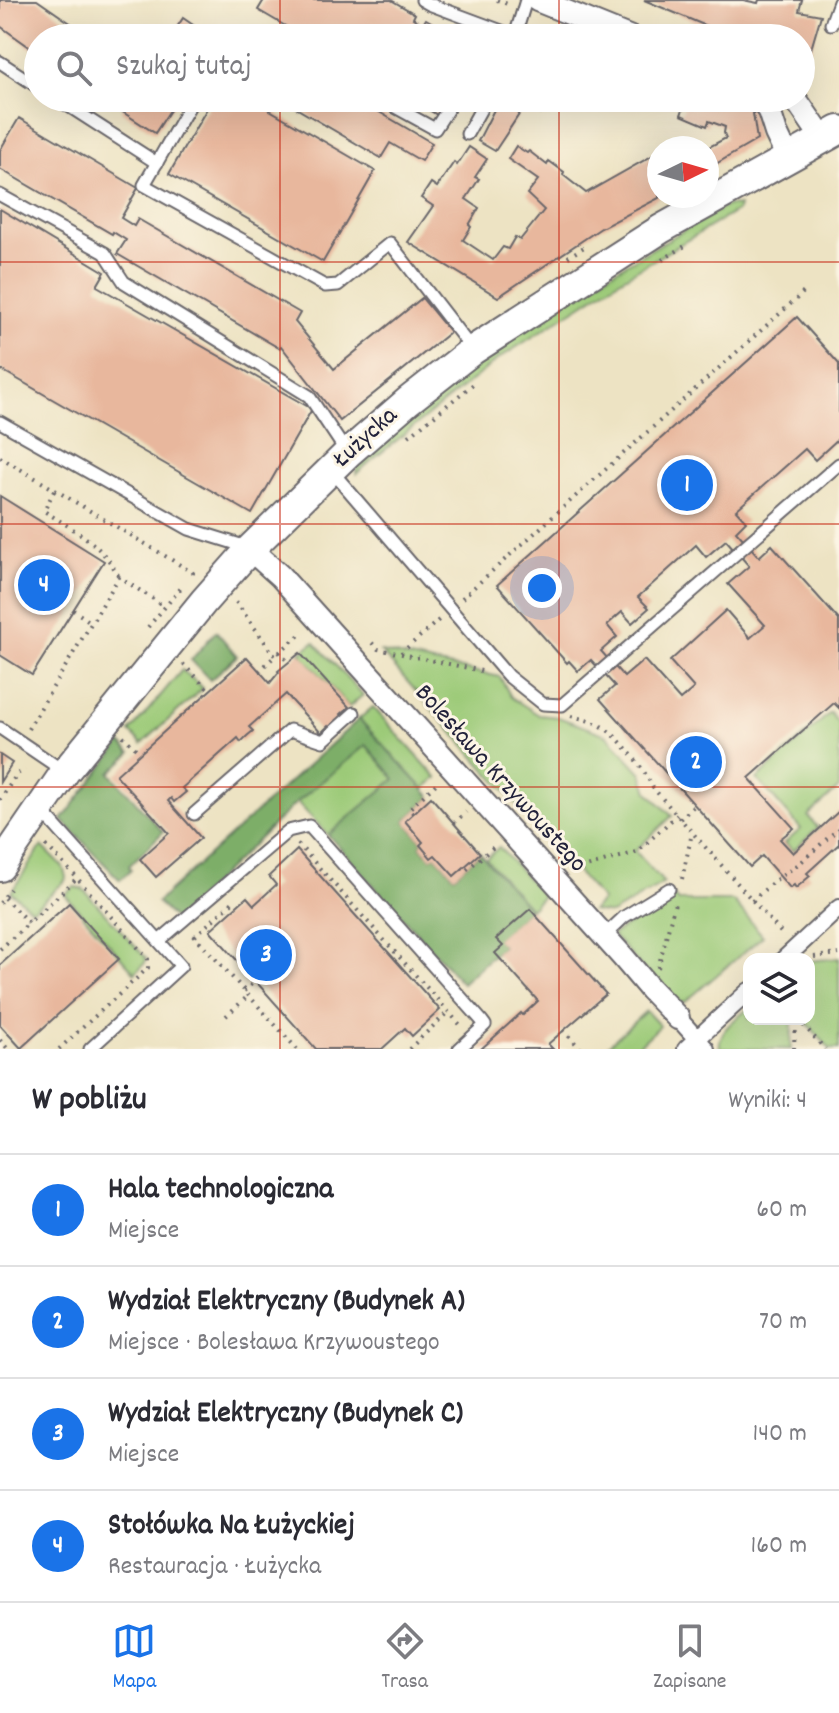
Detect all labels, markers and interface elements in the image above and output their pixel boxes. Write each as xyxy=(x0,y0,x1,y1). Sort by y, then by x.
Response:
search box xyxy=(24,24,815,112)
icon: search xyxy=(52,46,96,90)
text: Szukaj tutaj xyxy=(116,47,252,90)
north arrow xyxy=(647,136,719,208)
street label: Łużycka xyxy=(325,398,407,478)
pin: 1 xyxy=(661,455,713,515)
pin: 4 xyxy=(18,555,70,615)
your location xyxy=(522,568,562,608)
street label: Bolesława Krzywoustego xyxy=(405,676,595,882)
pin: 2 xyxy=(670,732,722,792)
pin: 3 xyxy=(240,925,292,985)
map controls xyxy=(743,953,815,1025)
button: layers xyxy=(743,953,815,1025)
text: W pobliżu xyxy=(32,1077,147,1126)
text: Wyniki: 4 xyxy=(728,1083,807,1120)
text: Hala technologiczna xyxy=(108,1170,333,1213)
text: 1 xyxy=(55,1192,61,1229)
text: 60 m xyxy=(756,1192,807,1229)
text: Miejsce xyxy=(108,1213,179,1250)
text: Wydział Elektryczny (Budynek A) xyxy=(108,1282,465,1325)
text: 2 xyxy=(52,1304,64,1341)
text: 70 m xyxy=(759,1304,807,1341)
text: Miejsce · Bolesława Krzywoustego xyxy=(108,1325,440,1362)
text: Wydział Elektryczny (Budynek C) xyxy=(108,1394,463,1437)
text: 3 xyxy=(52,1416,64,1453)
text: 140 m xyxy=(753,1416,807,1453)
text: Miejsce xyxy=(108,1437,179,1474)
text: Stołówka Na Łużyckiej xyxy=(108,1506,355,1549)
text: 4 xyxy=(53,1528,63,1565)
text: 160 m xyxy=(751,1528,807,1565)
text: Restauracja · Łużycka xyxy=(108,1549,321,1586)
tab: Mapa xyxy=(112,1619,156,1698)
tab: Trasa xyxy=(381,1619,428,1698)
tab: Zapisane xyxy=(653,1619,727,1698)

